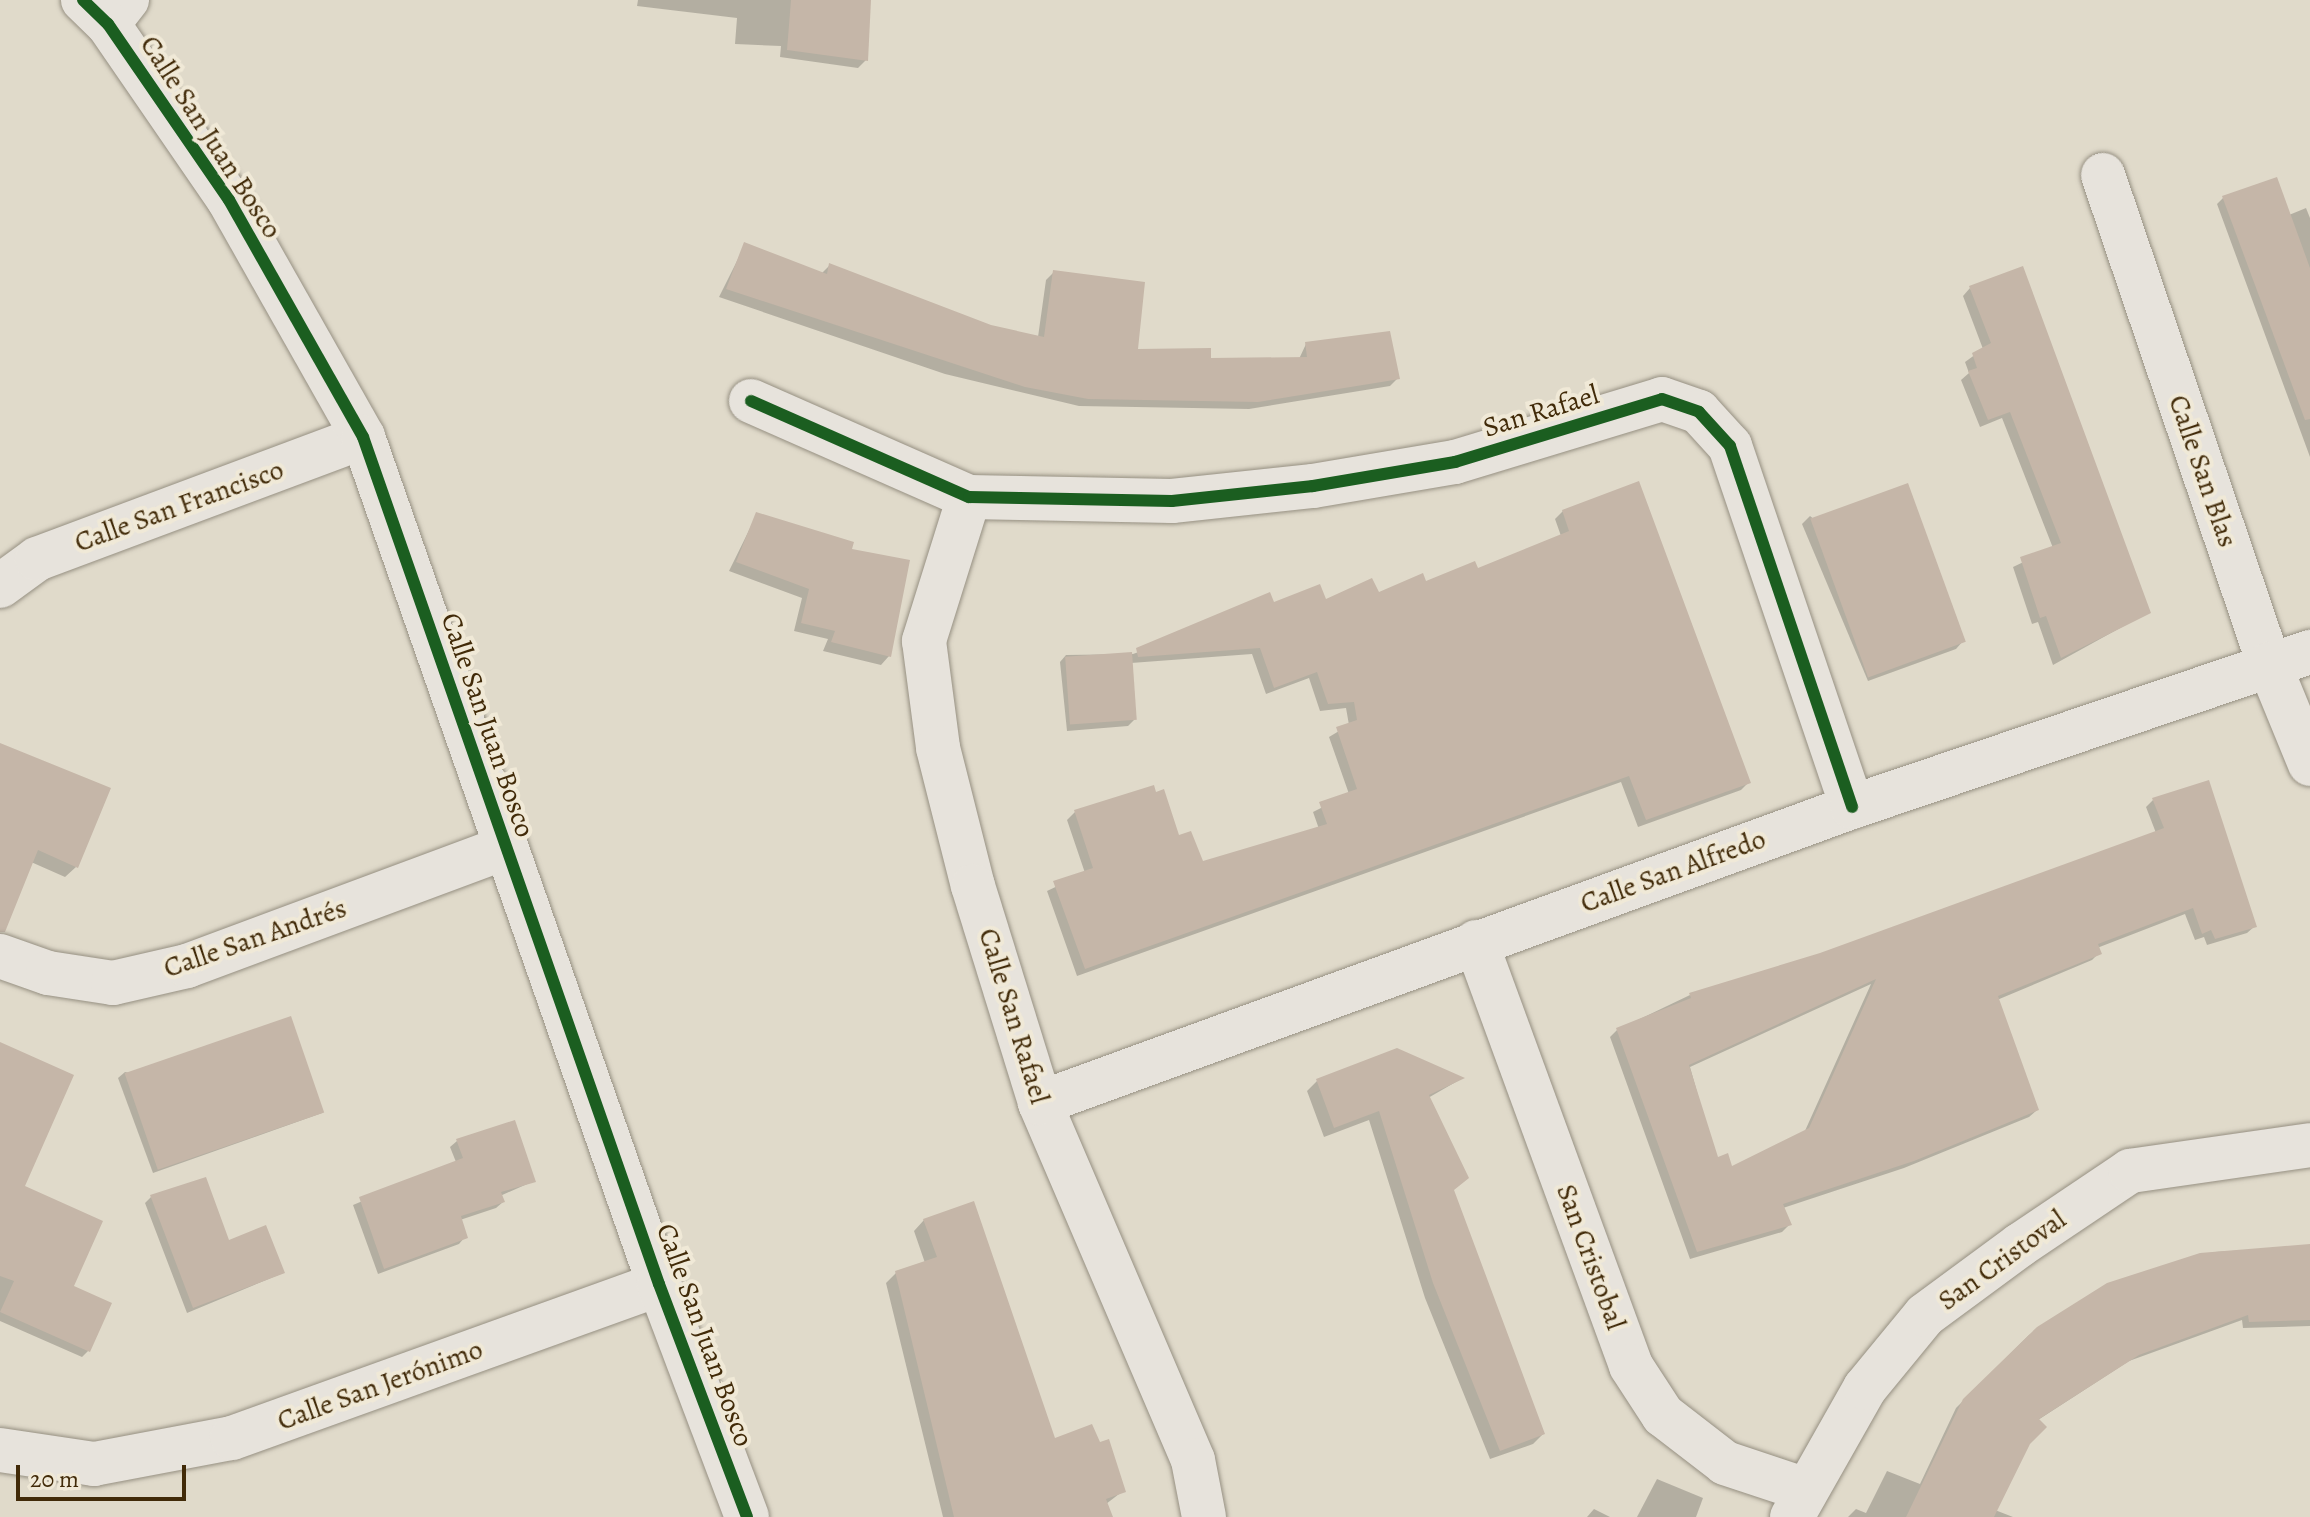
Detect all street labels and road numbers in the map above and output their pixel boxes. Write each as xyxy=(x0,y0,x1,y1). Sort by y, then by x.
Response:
street label: Calle San Juan Bosco xyxy=(133,29,289,245)
street label: San Rafael xyxy=(1479,378,1603,444)
street label: Calle San Blas xyxy=(2161,391,2245,551)
street label: Calle San Francisco xyxy=(70,453,288,559)
street label: Calle San Juan Bosco xyxy=(434,608,542,842)
street label: Calle San Alfredo xyxy=(1576,822,1770,920)
street label: Calle San Andrés xyxy=(159,891,351,985)
street label: Calle San Rafael xyxy=(971,924,1057,1108)
street label: San Cristobal xyxy=(1549,1180,1633,1334)
street label: San Cristoval xyxy=(1932,1202,2072,1318)
street label: Calle San Juan Bosco xyxy=(649,1219,761,1451)
street label: Calle San Jerónimo xyxy=(273,1332,487,1438)

